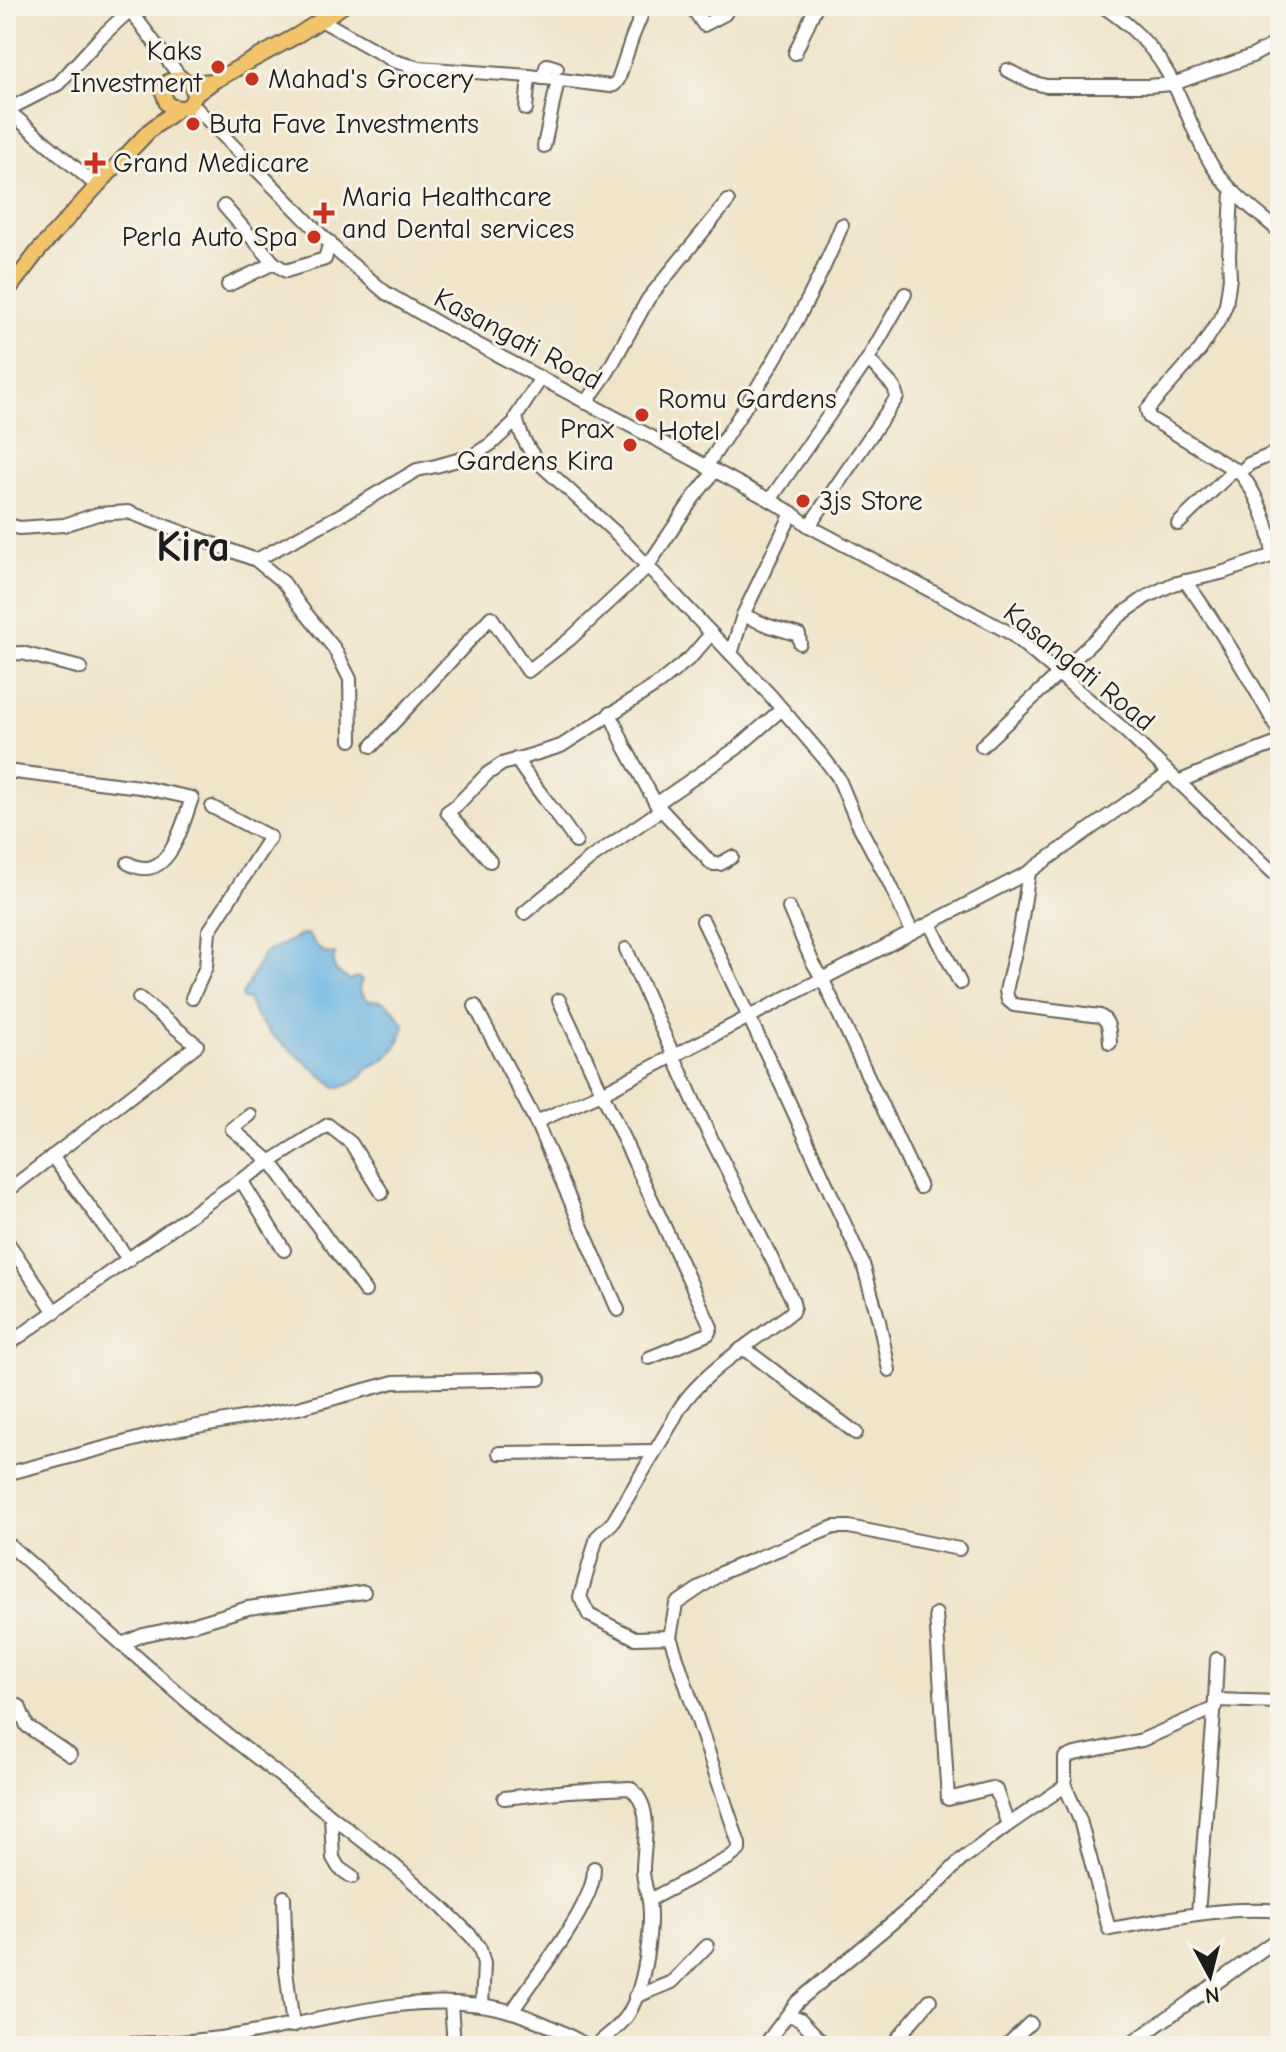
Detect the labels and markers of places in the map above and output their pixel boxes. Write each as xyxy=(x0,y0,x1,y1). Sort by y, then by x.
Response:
place label: Kaks Investment xyxy=(70,35,203,99)
marker: Kaks Investment xyxy=(209,58,227,76)
place label: Mahad's Grocery xyxy=(268,63,474,95)
marker: Mahad's Grocery xyxy=(243,70,261,88)
place label: Buta Fave Investments xyxy=(209,108,479,140)
marker: Buta Fave Investments xyxy=(184,115,202,133)
place label: Grand Medicare xyxy=(113,147,309,179)
marker: Grand Medicare xyxy=(84,152,106,174)
place label: Maria Healthcare and Dental services xyxy=(342,181,574,245)
marker: Maria Healthcare and Dental services xyxy=(313,202,335,224)
place label: Perla Auto Spa xyxy=(122,221,298,253)
marker: Perla Auto Spa xyxy=(305,228,323,246)
place label: Romu Gardens Hotel xyxy=(658,383,837,447)
marker: Romu Gardens Hotel xyxy=(633,406,651,424)
place label: Prax Gardens Kira xyxy=(457,413,615,477)
marker: Prax Gardens Kira xyxy=(621,436,639,454)
place label: 3js Store xyxy=(819,485,923,517)
marker: 3js Store xyxy=(794,492,812,510)

